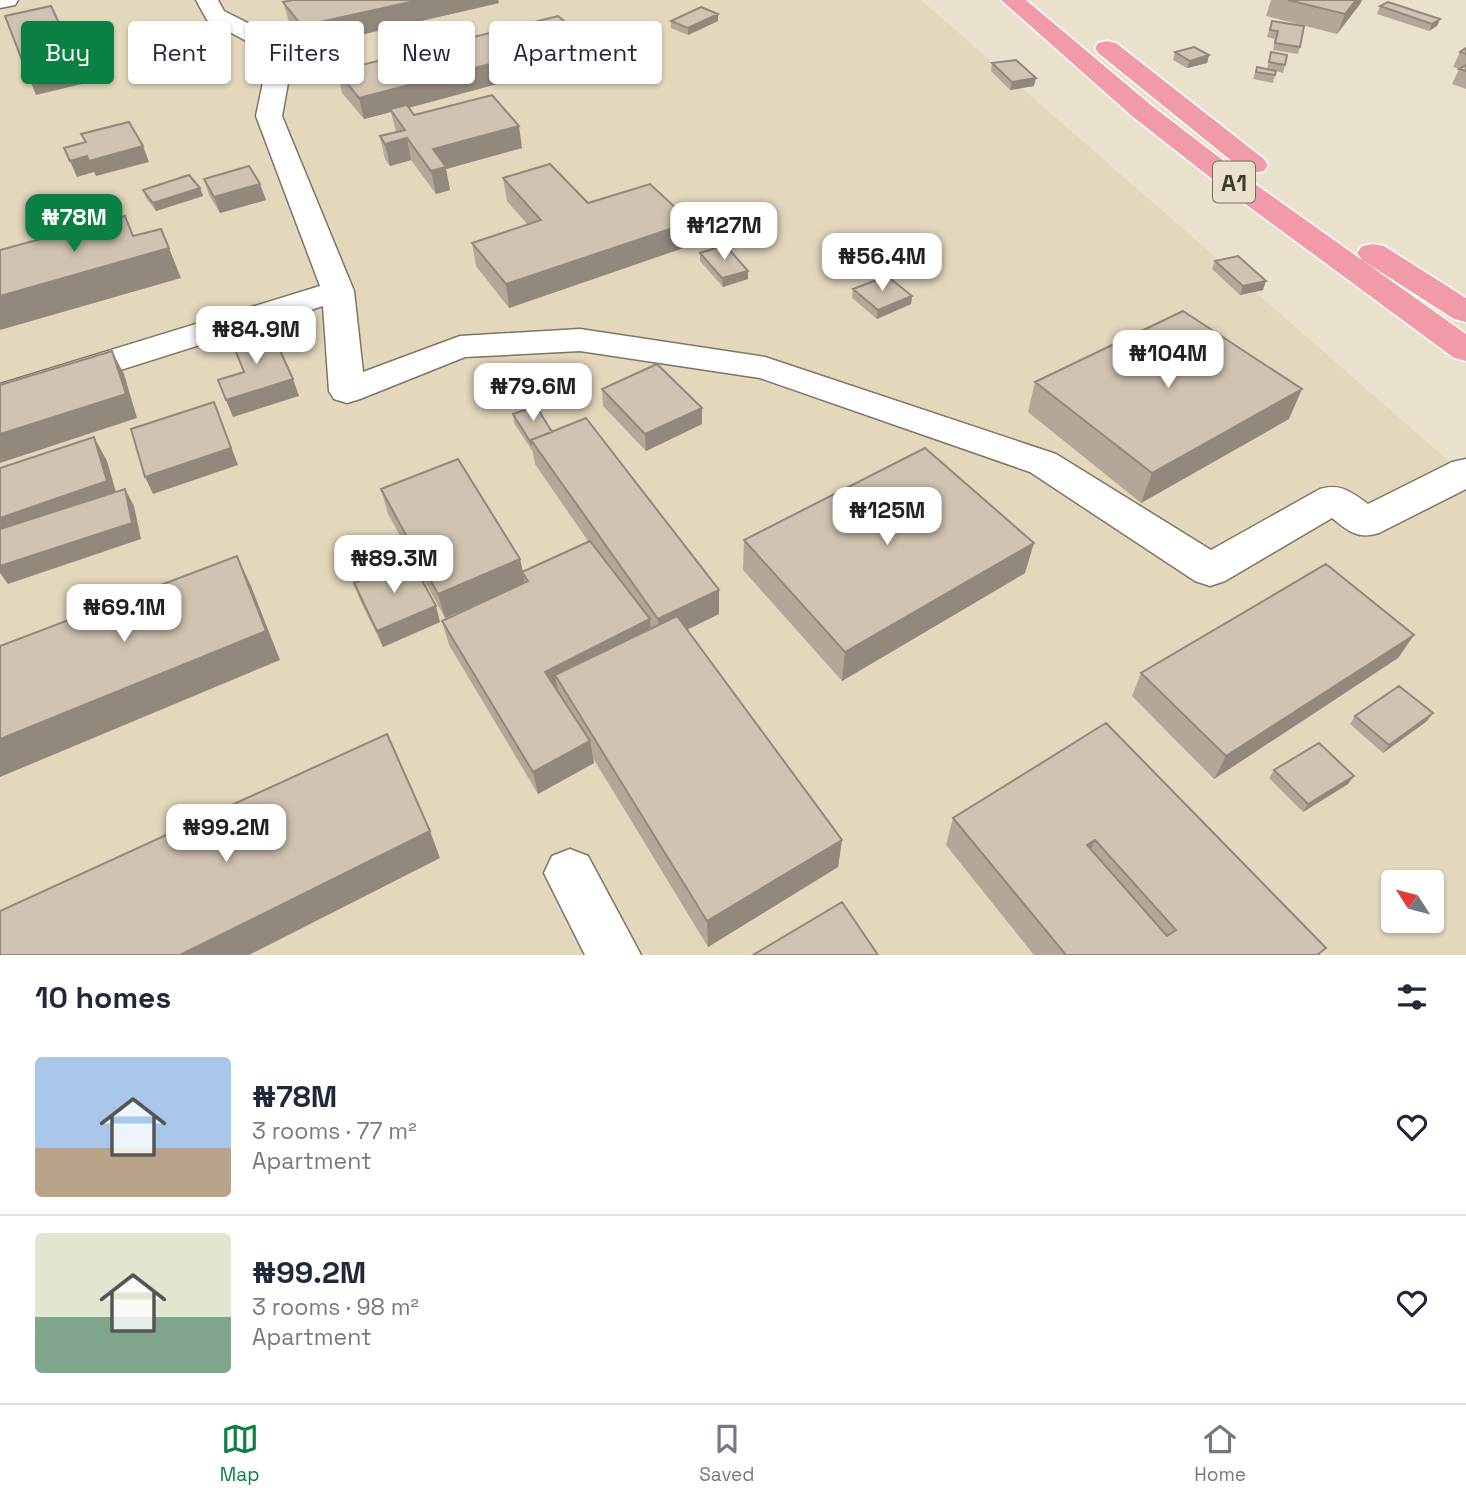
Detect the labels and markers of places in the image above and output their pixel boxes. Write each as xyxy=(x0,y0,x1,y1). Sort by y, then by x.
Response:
pin: ₦78M xyxy=(33,194,115,254)
pin: ₦127M xyxy=(675,202,773,262)
pin: ₦56.4M xyxy=(825,233,939,293)
pin: ₦84.9M xyxy=(199,306,313,366)
pin: ₦104M xyxy=(1119,330,1217,390)
pin: ₦79.6M xyxy=(476,364,590,423)
pin: ₦125M xyxy=(838,488,936,547)
pin: ₦89.3M xyxy=(337,536,451,595)
pin: ₦69.1M xyxy=(67,584,181,644)
pin: ₦99.2M xyxy=(169,804,283,864)

